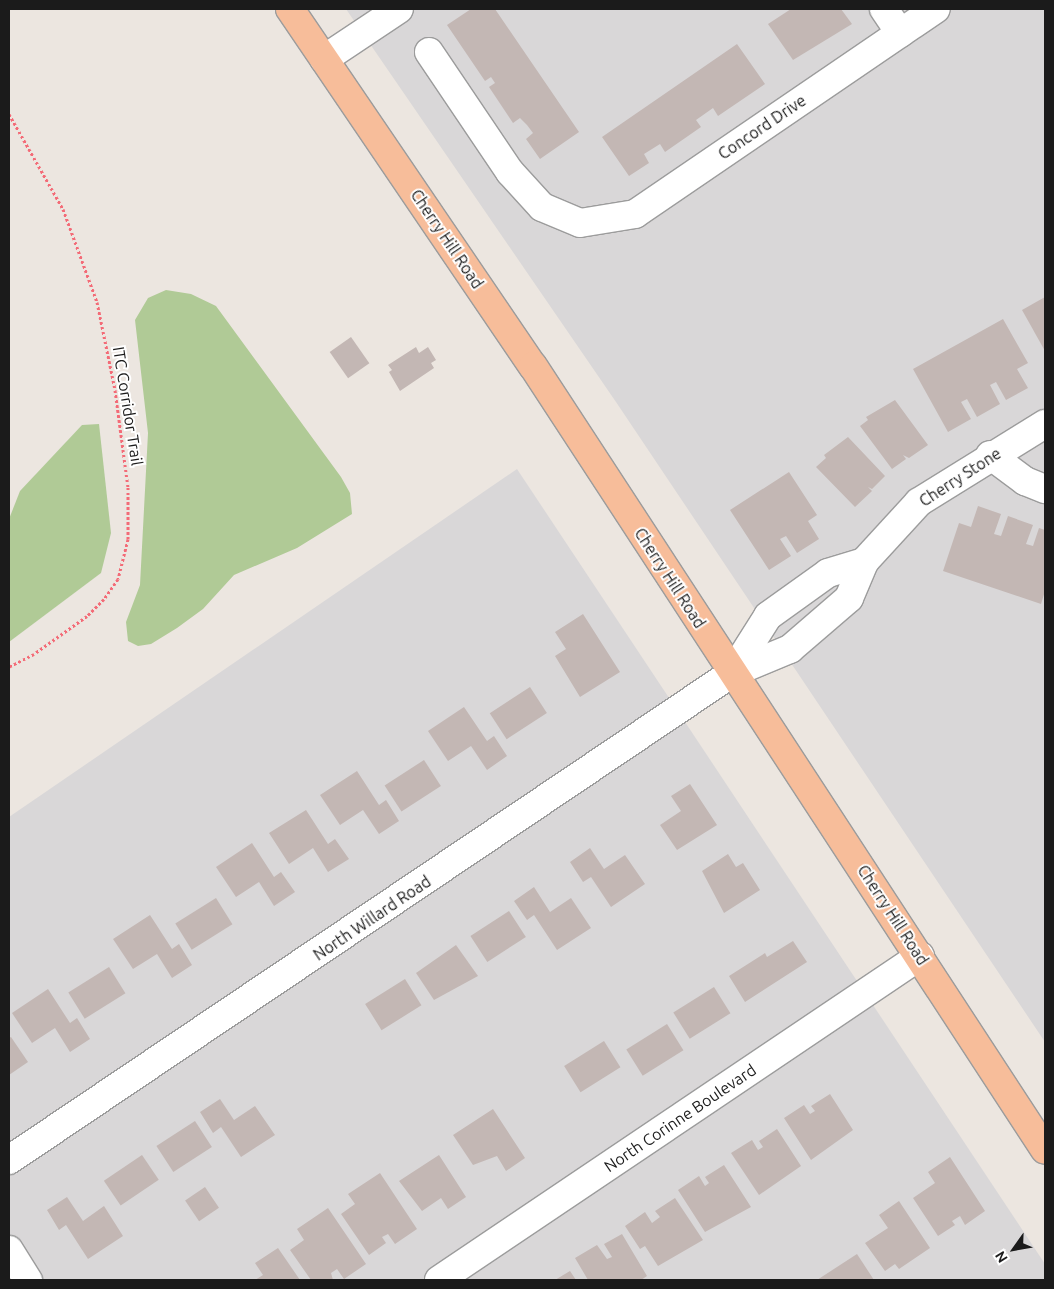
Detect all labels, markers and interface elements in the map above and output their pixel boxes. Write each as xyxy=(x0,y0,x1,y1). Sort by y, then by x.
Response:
street label: Concord Drive xyxy=(714,91,810,163)
street label: Cherry Hill Road xyxy=(407,186,487,292)
street label: ITC Corridor Trail xyxy=(109,345,147,467)
street label: Cherry Stone xyxy=(916,443,1004,511)
street label: Cherry Hill Road xyxy=(630,524,710,632)
street label: Cherry Hill Road xyxy=(853,861,933,969)
street label: North Willard Road xyxy=(310,872,434,964)
street label: North Corinne Boulevard xyxy=(600,1060,760,1176)
north arrow xyxy=(989,1224,1039,1274)
text: N xyxy=(992,1248,1011,1266)

